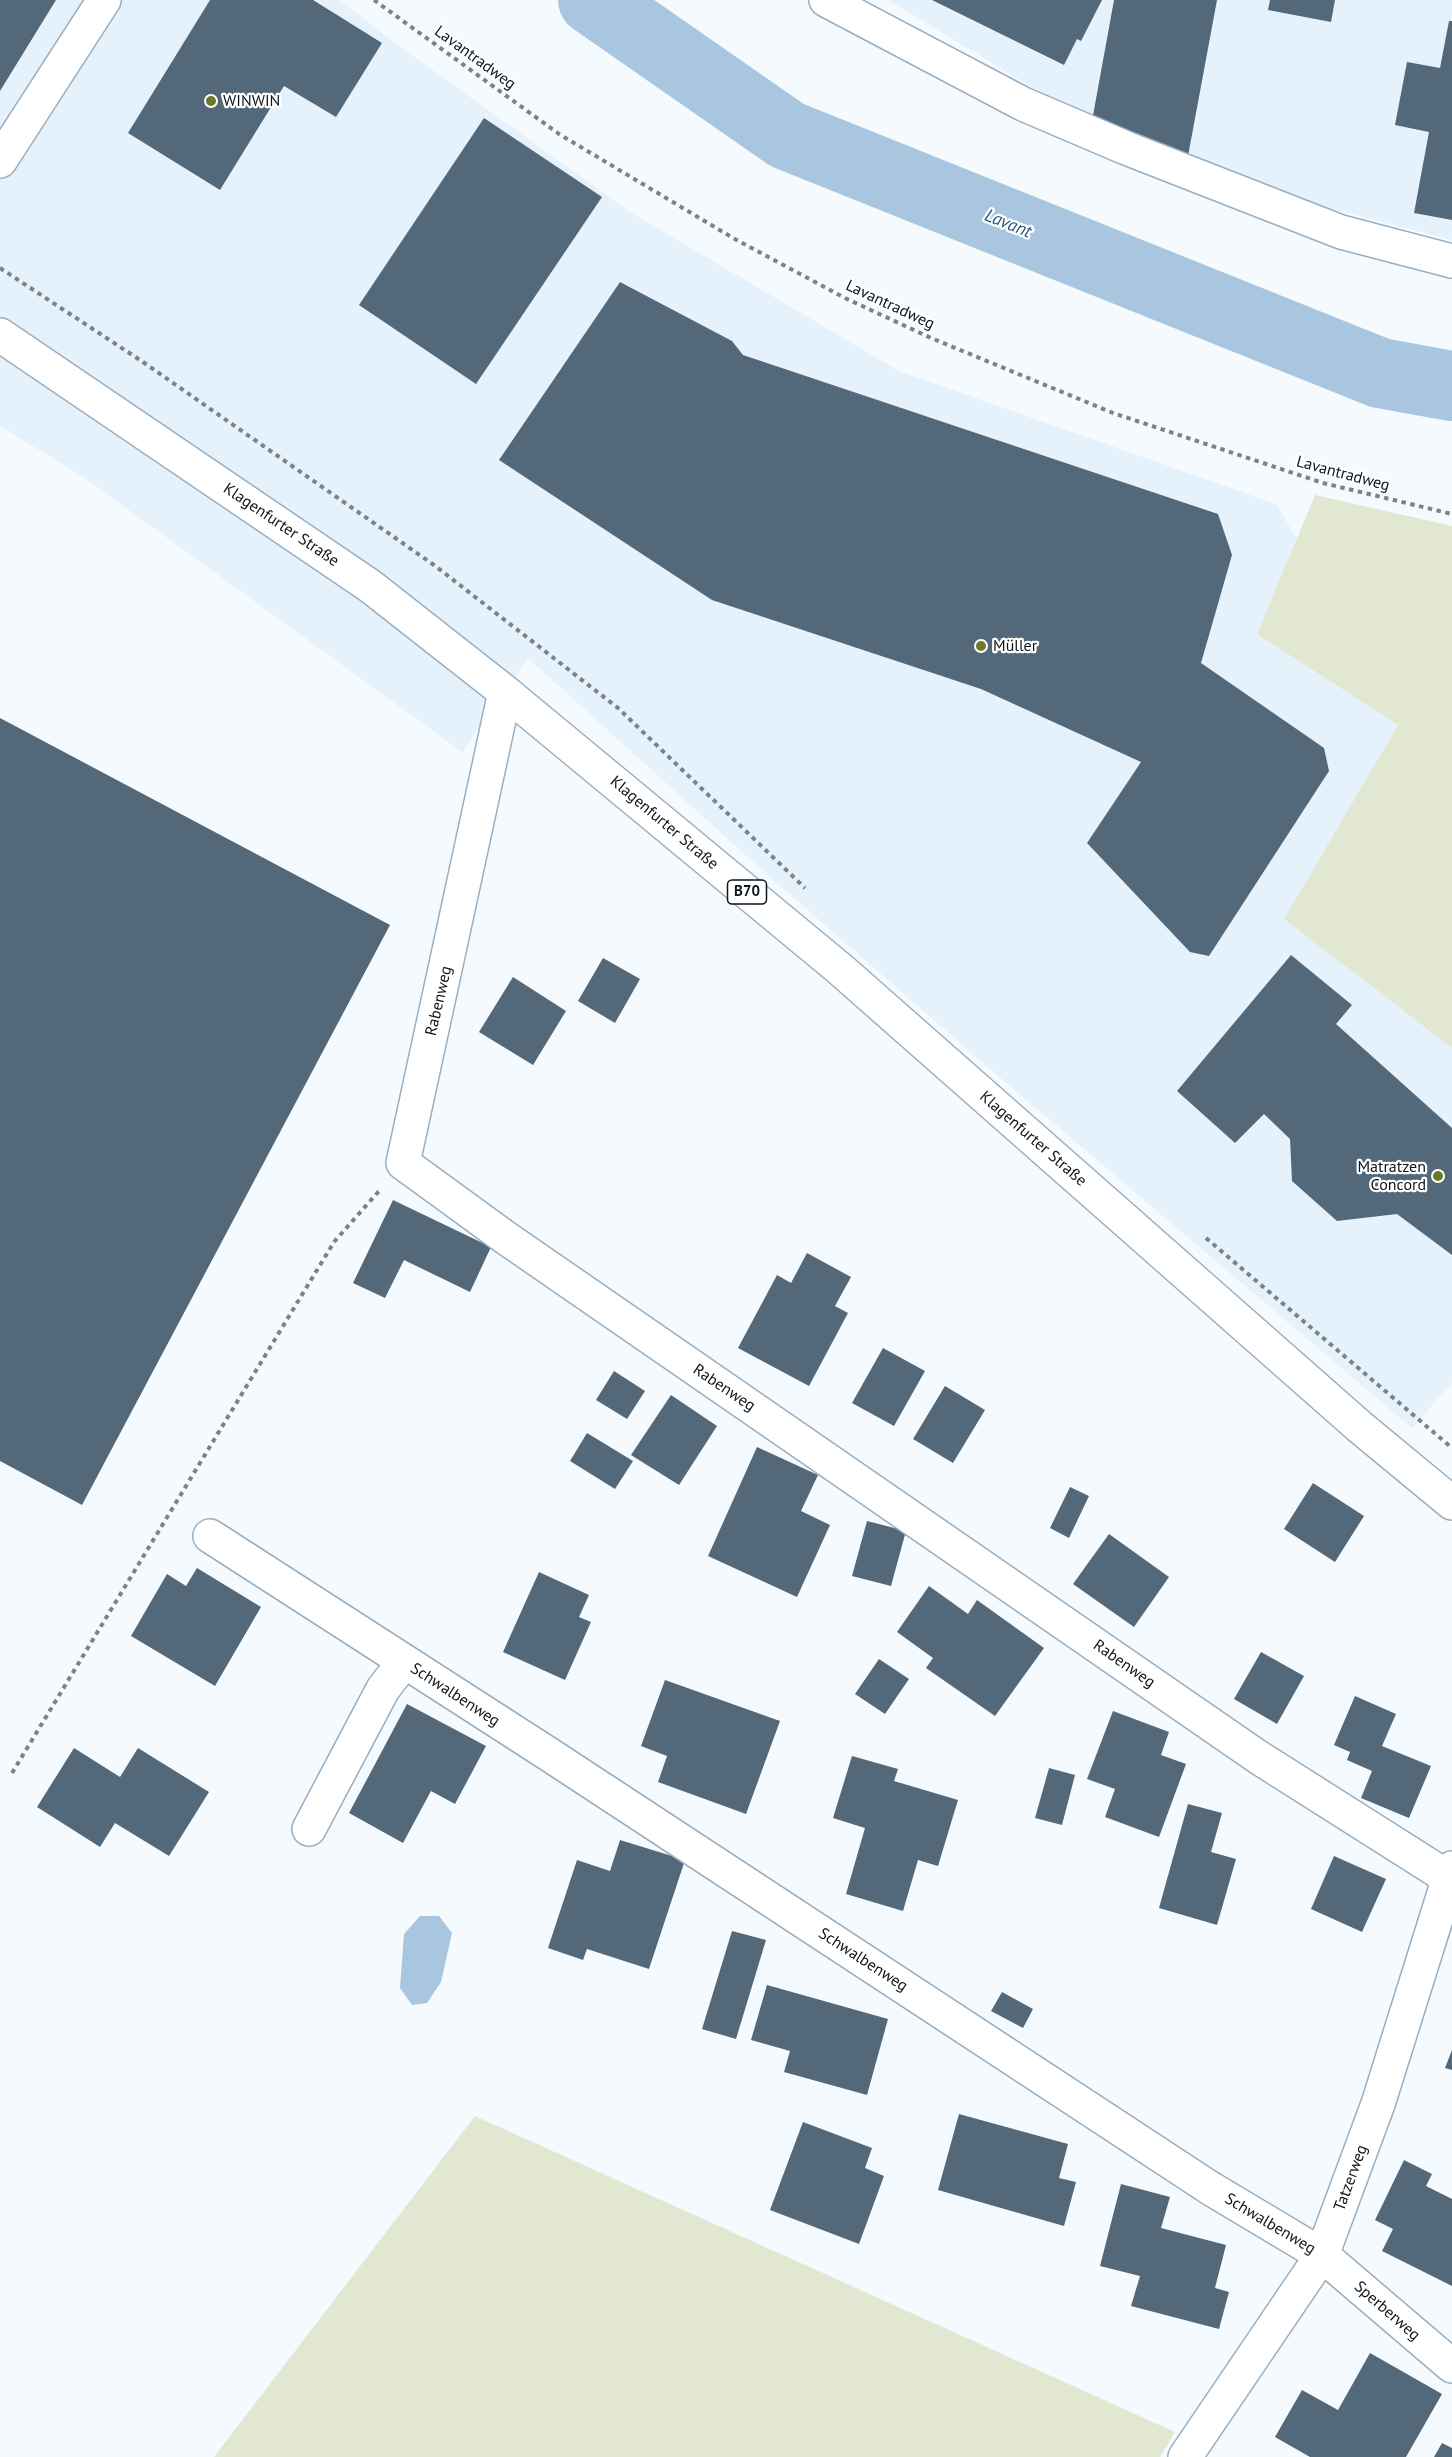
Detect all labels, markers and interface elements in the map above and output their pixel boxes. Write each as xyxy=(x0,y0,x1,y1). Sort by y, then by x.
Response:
street label: Lavantradweg xyxy=(431,22,519,94)
place label: WINWIN xyxy=(223,91,280,111)
marker: WINWIN xyxy=(204,94,218,108)
water label: Lavant xyxy=(981,205,1035,243)
street label: Lavantradweg xyxy=(843,276,937,334)
street label: Lavantradweg xyxy=(1294,452,1392,496)
street label: Klagenfurter Straße xyxy=(219,479,343,571)
place label: Müller xyxy=(993,636,1037,656)
marker: Müller xyxy=(974,639,988,653)
street label: Klagenfurter Straße xyxy=(606,772,722,874)
road number: B70 xyxy=(728,880,766,904)
street label: Rabenweg xyxy=(422,964,456,1038)
street label: Klagenfurter Straße xyxy=(976,1087,1090,1191)
place label: Matratzen Concord xyxy=(1357,1157,1426,1195)
marker: Matratzen Concord xyxy=(1431,1169,1445,1183)
street label: Rabenweg xyxy=(689,1360,759,1416)
street label: Rabenweg xyxy=(1089,1636,1159,1692)
street label: Schwalbenweg xyxy=(407,1659,503,1731)
street label: Schwalbenweg xyxy=(815,1924,911,1996)
street label: Tatzerweg xyxy=(1330,2142,1372,2214)
street label: Schwalbenweg xyxy=(1221,2189,1319,2259)
street label: Sperberweg xyxy=(1350,2277,1424,2345)

